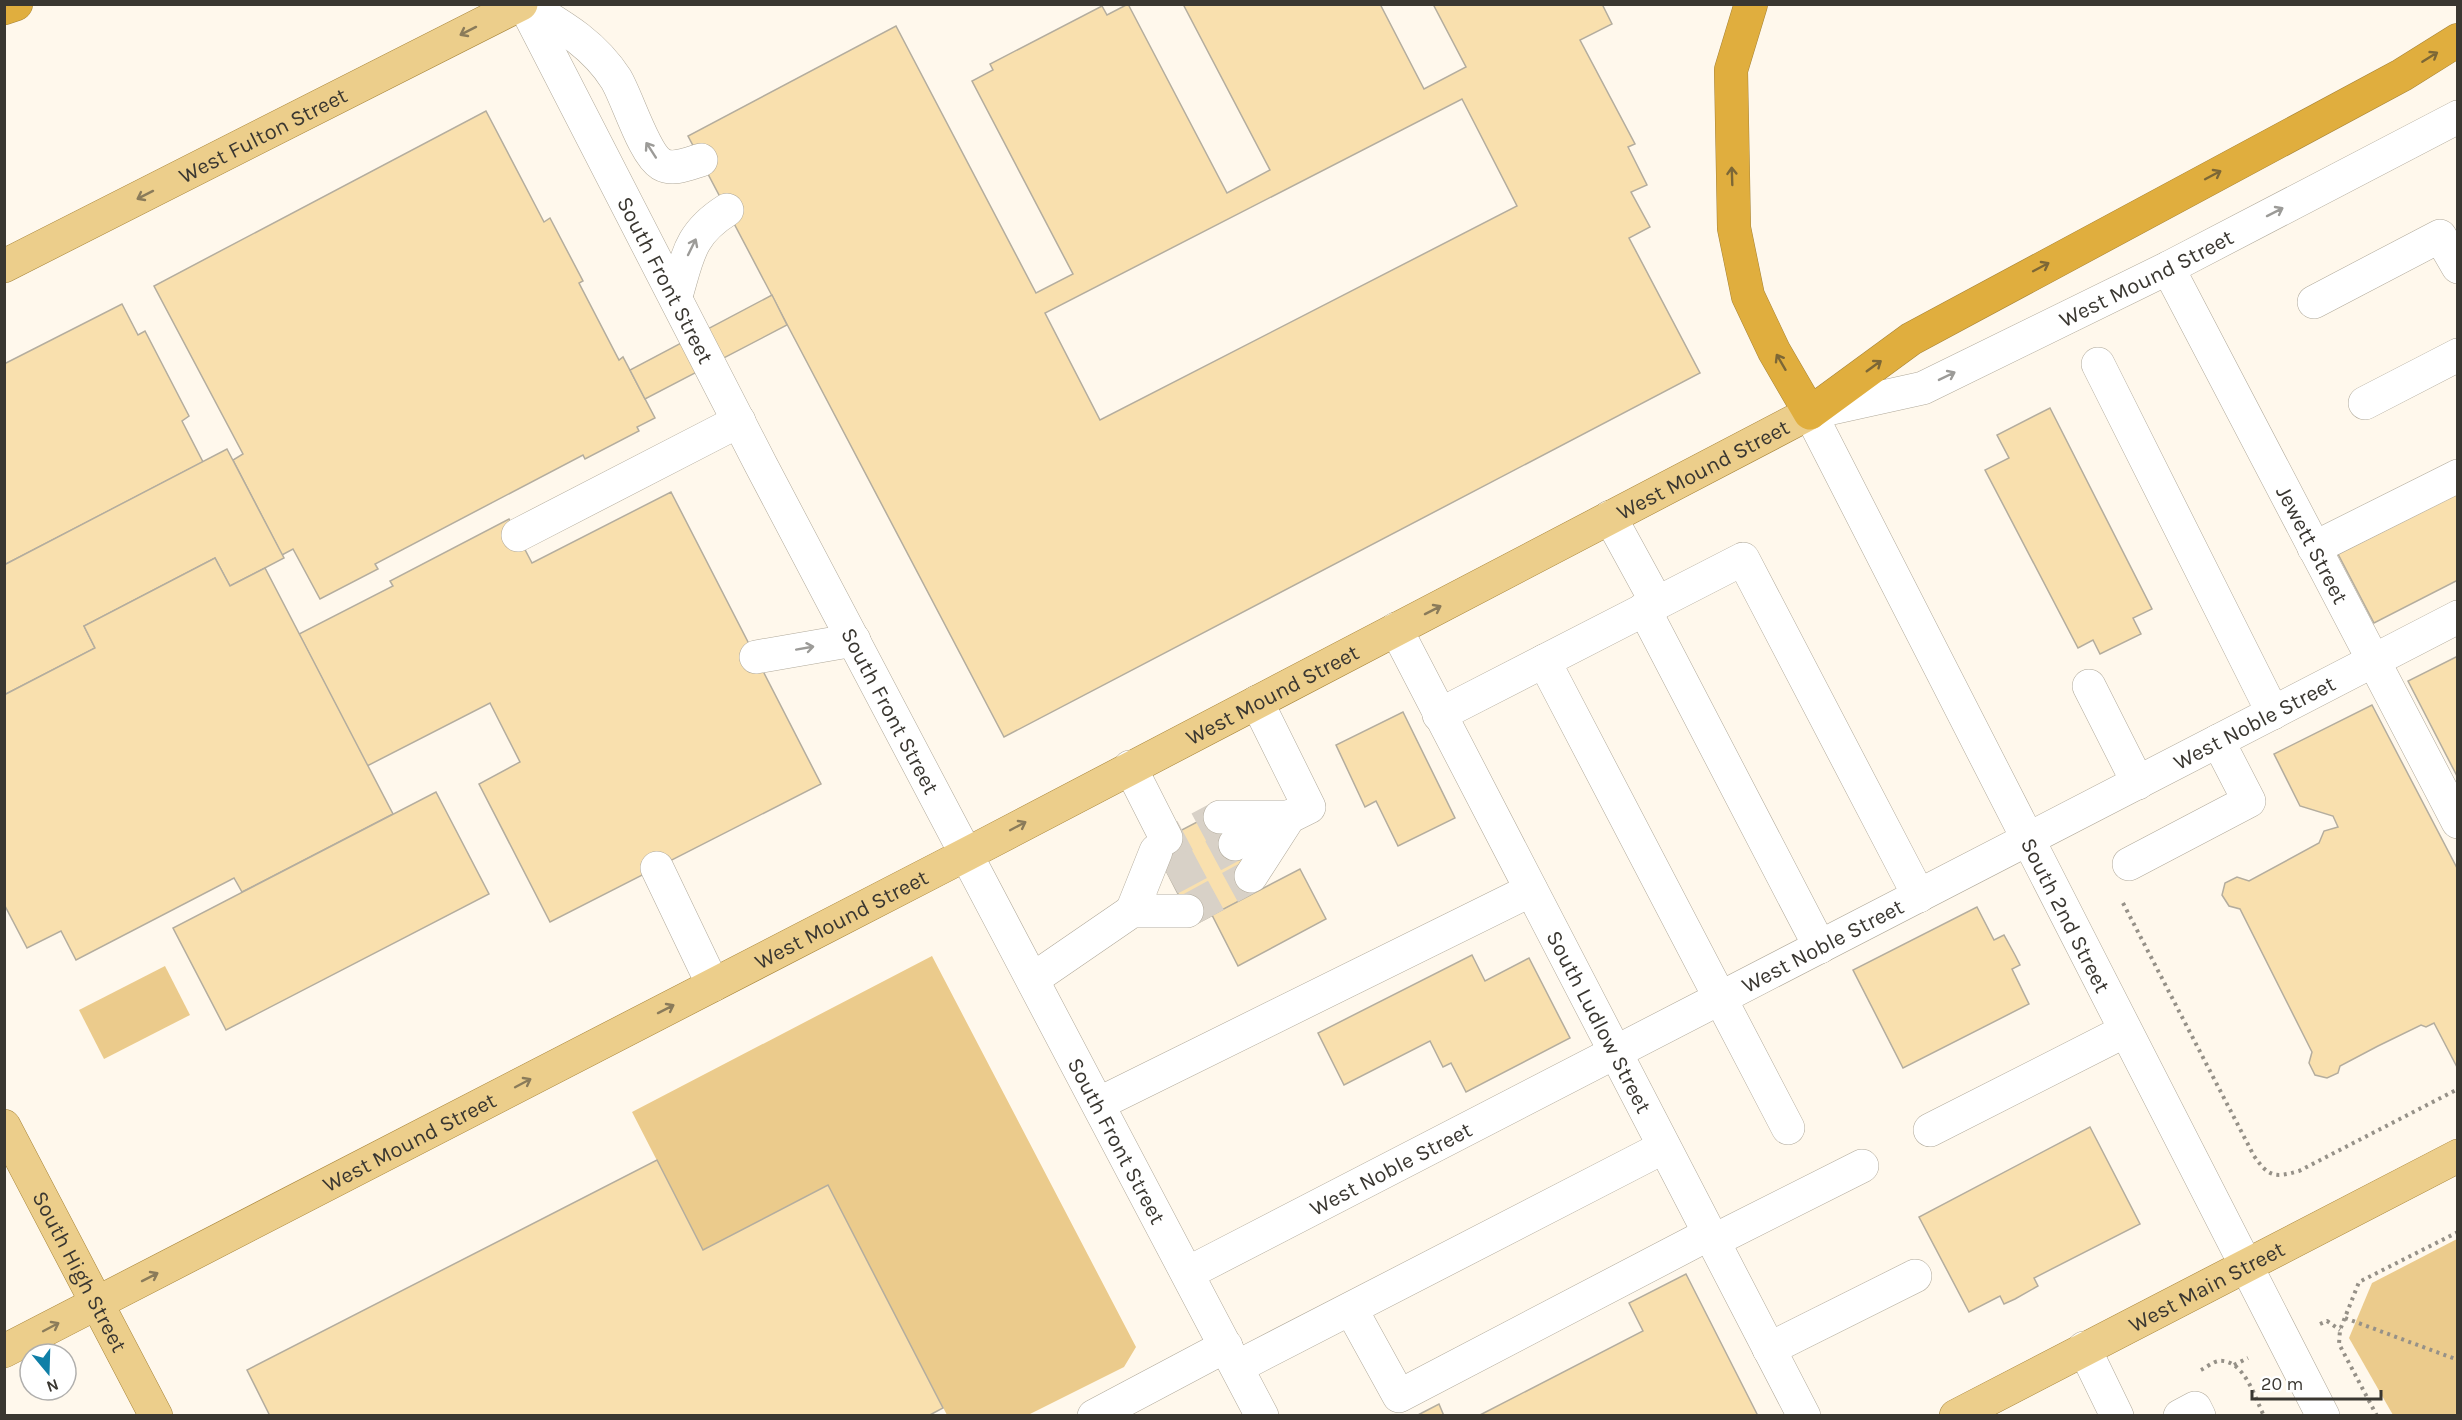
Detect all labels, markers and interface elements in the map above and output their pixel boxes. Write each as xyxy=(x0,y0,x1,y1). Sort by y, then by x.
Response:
one-way arrow xyxy=(460,26,478,37)
one-way arrow xyxy=(2421,51,2438,63)
street label: West Fulton Street xyxy=(175,82,352,189)
one-way arrow xyxy=(644,142,656,159)
one-way arrow xyxy=(1727,167,1738,187)
one-way arrow xyxy=(2204,169,2222,181)
one-way arrow xyxy=(136,190,154,201)
street label: South Front Street xyxy=(611,192,719,368)
one-way arrow xyxy=(2266,206,2284,217)
street label: West Mound Street xyxy=(2055,224,2238,333)
one-way arrow xyxy=(687,238,699,256)
one-way arrow xyxy=(2032,261,2050,272)
one-way arrow xyxy=(1775,354,1786,372)
one-way arrow xyxy=(1865,360,1881,372)
one-way arrow xyxy=(1937,370,1955,382)
street label: West Mound Street xyxy=(1612,414,1794,526)
street label: Jewett Street xyxy=(2270,481,2353,608)
one-way arrow xyxy=(1424,603,1442,615)
street label: South Front Street xyxy=(835,624,944,799)
street label: West Mound Street xyxy=(1182,639,1363,751)
one-way arrow xyxy=(794,642,814,653)
street label: West Noble Street xyxy=(2169,671,2340,776)
one-way arrow xyxy=(1009,820,1027,831)
street label: South 2nd Street xyxy=(2015,834,2115,997)
street label: West Mound Street xyxy=(751,864,933,975)
street label: West Noble Street xyxy=(1737,894,1908,999)
street label: South Ludlow Street xyxy=(1541,926,1657,1118)
one-way arrow xyxy=(657,1003,674,1015)
street label: South Front Street xyxy=(1062,1054,1170,1229)
one-way arrow xyxy=(514,1077,532,1088)
street label: West Mound Street xyxy=(319,1087,501,1198)
street label: West Noble Street xyxy=(1306,1117,1476,1222)
street label: South High Street xyxy=(26,1187,132,1357)
street label: West Main Street xyxy=(2125,1236,2289,1338)
one-way arrow xyxy=(140,1271,158,1282)
one-way arrow xyxy=(42,1321,60,1333)
north arrow xyxy=(18,1342,78,1402)
scale bar xyxy=(2252,1363,2381,1401)
text: 20 m xyxy=(2261,1373,2303,1395)
text: N xyxy=(44,1375,61,1397)

